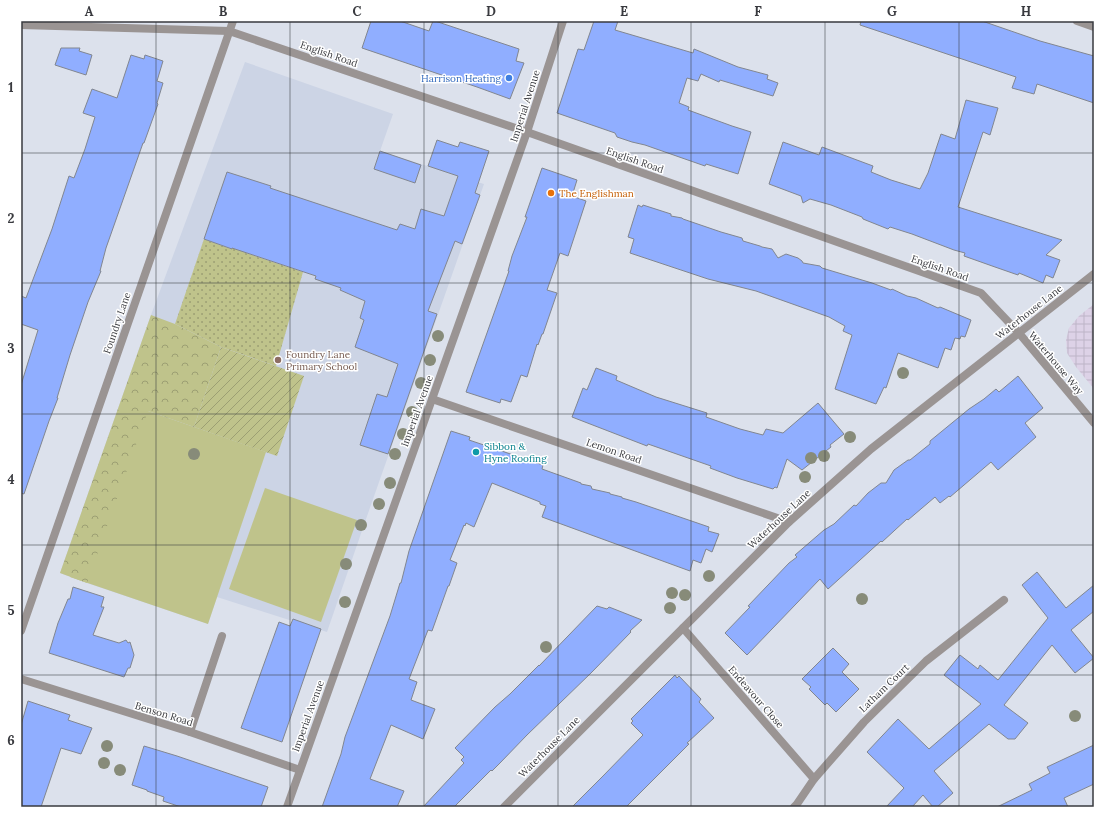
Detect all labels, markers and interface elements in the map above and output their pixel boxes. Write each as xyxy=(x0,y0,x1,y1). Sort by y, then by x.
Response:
text: A xyxy=(85,3,94,20)
text: B xyxy=(219,3,228,20)
text: C xyxy=(353,3,362,20)
text: D xyxy=(486,3,496,20)
text: E xyxy=(620,3,628,20)
text: F xyxy=(754,3,762,20)
text: G xyxy=(887,3,897,20)
text: H xyxy=(1021,3,1031,20)
street label: English Road xyxy=(298,38,360,70)
street label: Imperial Avenue xyxy=(507,68,543,144)
place label: Harrison Heating xyxy=(421,72,501,85)
marker: Harrison Heating xyxy=(504,73,514,83)
text: 1 xyxy=(8,79,14,96)
street label: English Road xyxy=(604,144,666,176)
place label: The Englishman xyxy=(559,187,634,200)
marker: The Englishman xyxy=(546,188,556,198)
text: 2 xyxy=(8,210,15,227)
street label: English Road xyxy=(909,252,971,284)
street label: Waterhouse Lane xyxy=(993,281,1066,342)
street label: Foundry Lane xyxy=(100,290,134,355)
street label: Waterhouse Way xyxy=(1026,329,1087,398)
text: 3 xyxy=(7,340,15,357)
place label: Foundry Lane Primary School xyxy=(286,348,357,373)
marker: Foundry Lane Primary School xyxy=(273,355,283,365)
street label: Imperial Avenue xyxy=(398,373,436,449)
street label: Lemon Road xyxy=(585,435,644,467)
place label: Sibbon & Hyne Roofing xyxy=(484,440,547,465)
marker: Sibbon & Hyne Roofing xyxy=(471,447,481,457)
text: 4 xyxy=(7,471,15,488)
street label: Waterhouse Lane xyxy=(745,486,814,552)
text: 5 xyxy=(7,602,15,619)
street label: Latham Court xyxy=(856,661,912,715)
street label: Endeavour Close xyxy=(725,663,787,731)
street label: Imperial Avenue xyxy=(289,678,327,754)
street label: Benson Road xyxy=(133,699,195,729)
street label: Waterhouse Lane xyxy=(516,713,583,780)
text: 6 xyxy=(7,732,15,749)

